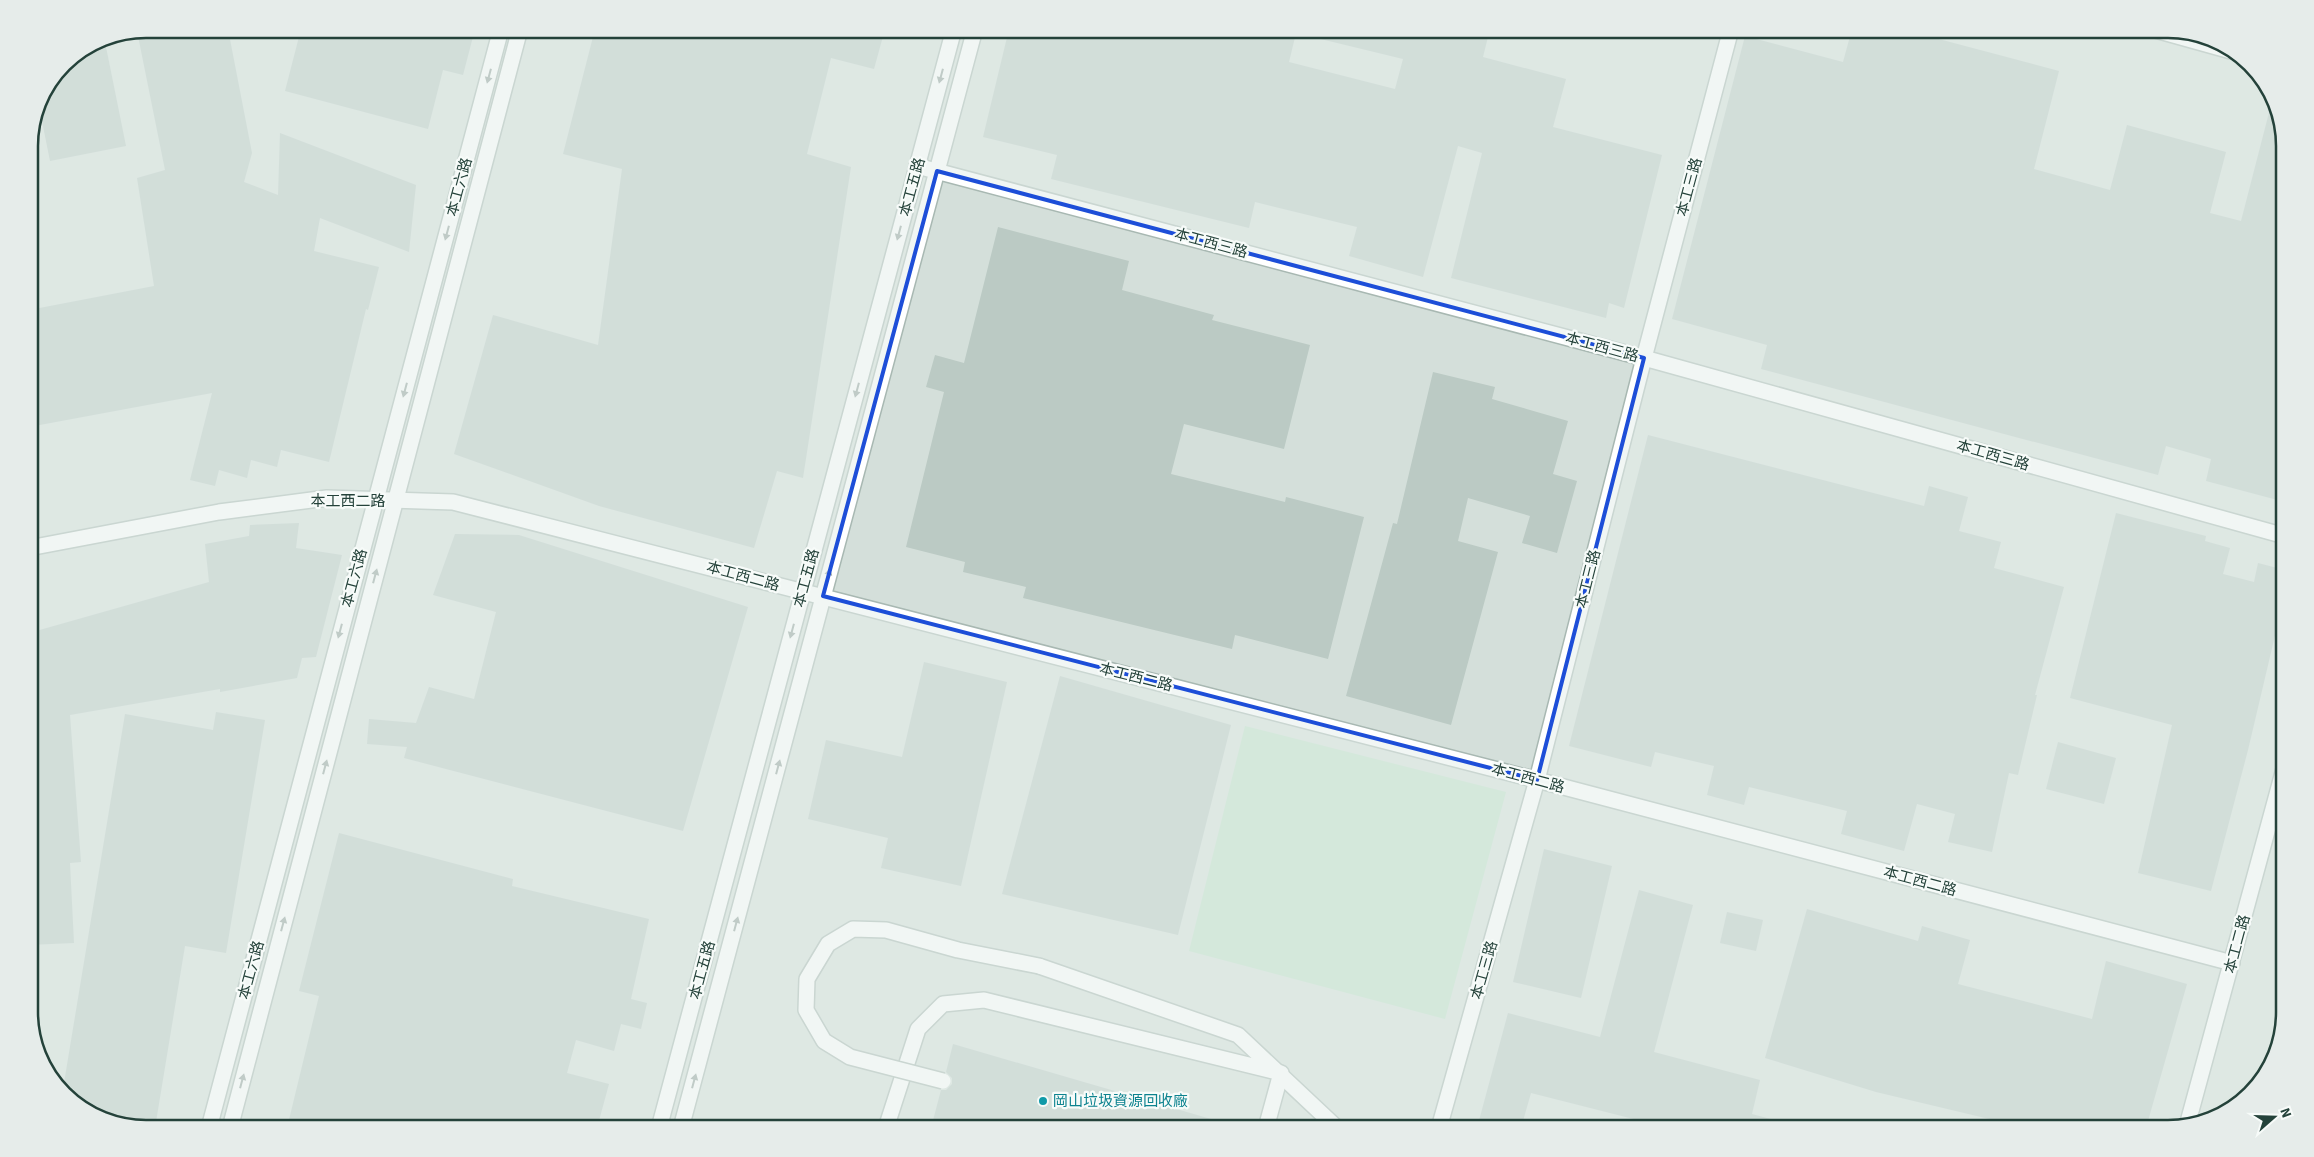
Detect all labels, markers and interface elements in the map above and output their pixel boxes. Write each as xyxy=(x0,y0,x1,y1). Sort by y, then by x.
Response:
one-way arrow xyxy=(484,68,492,83)
one-way arrow xyxy=(937,68,945,83)
street label: 本工六路 xyxy=(442,155,477,219)
street label: 本工五路 xyxy=(895,155,930,219)
street label: 本工三路 xyxy=(1672,155,1707,219)
street label: 本工西三路 xyxy=(1172,224,1250,263)
one-way arrow xyxy=(442,225,450,240)
one-way arrow xyxy=(895,225,903,240)
street label: 本工西三路 xyxy=(1563,328,1641,367)
one-way arrow xyxy=(400,382,408,397)
one-way arrow xyxy=(853,382,861,397)
street label: 本工西三路 xyxy=(1954,435,2032,476)
street label: 本工西二路 xyxy=(310,491,386,512)
street label: 本工六路 xyxy=(337,546,372,610)
street label: 本工五路 xyxy=(789,546,824,610)
street label: 本工三路 xyxy=(1571,547,1606,611)
street label: 本工西二路 xyxy=(704,557,782,596)
one-way arrow xyxy=(371,568,379,583)
one-way arrow xyxy=(825,569,833,584)
one-way arrow xyxy=(336,624,344,639)
one-way arrow xyxy=(788,624,796,639)
street label: 本工西二路 xyxy=(1097,658,1175,697)
one-way arrow xyxy=(321,759,329,774)
street label: 本工西二路 xyxy=(1489,759,1567,798)
one-way arrow xyxy=(774,760,782,775)
street label: 本工西二路 xyxy=(1881,862,1959,901)
street label: 本工二路 xyxy=(2220,912,2255,976)
one-way arrow xyxy=(280,916,288,931)
one-way arrow xyxy=(732,917,740,932)
street label: 本工六路 xyxy=(234,938,269,1002)
street label: 本工五路 xyxy=(685,938,720,1002)
street label: 本工三路 xyxy=(1466,938,1503,1002)
one-way arrow xyxy=(238,1074,246,1089)
one-way arrow xyxy=(690,1074,698,1089)
place label: 岡山垃圾資源回收廠 xyxy=(1053,1091,1188,1112)
north arrow xyxy=(2249,1092,2299,1142)
marker: 岡山垃圾資源回收廠 xyxy=(1037,1095,1049,1107)
text: N xyxy=(2274,1105,2296,1121)

